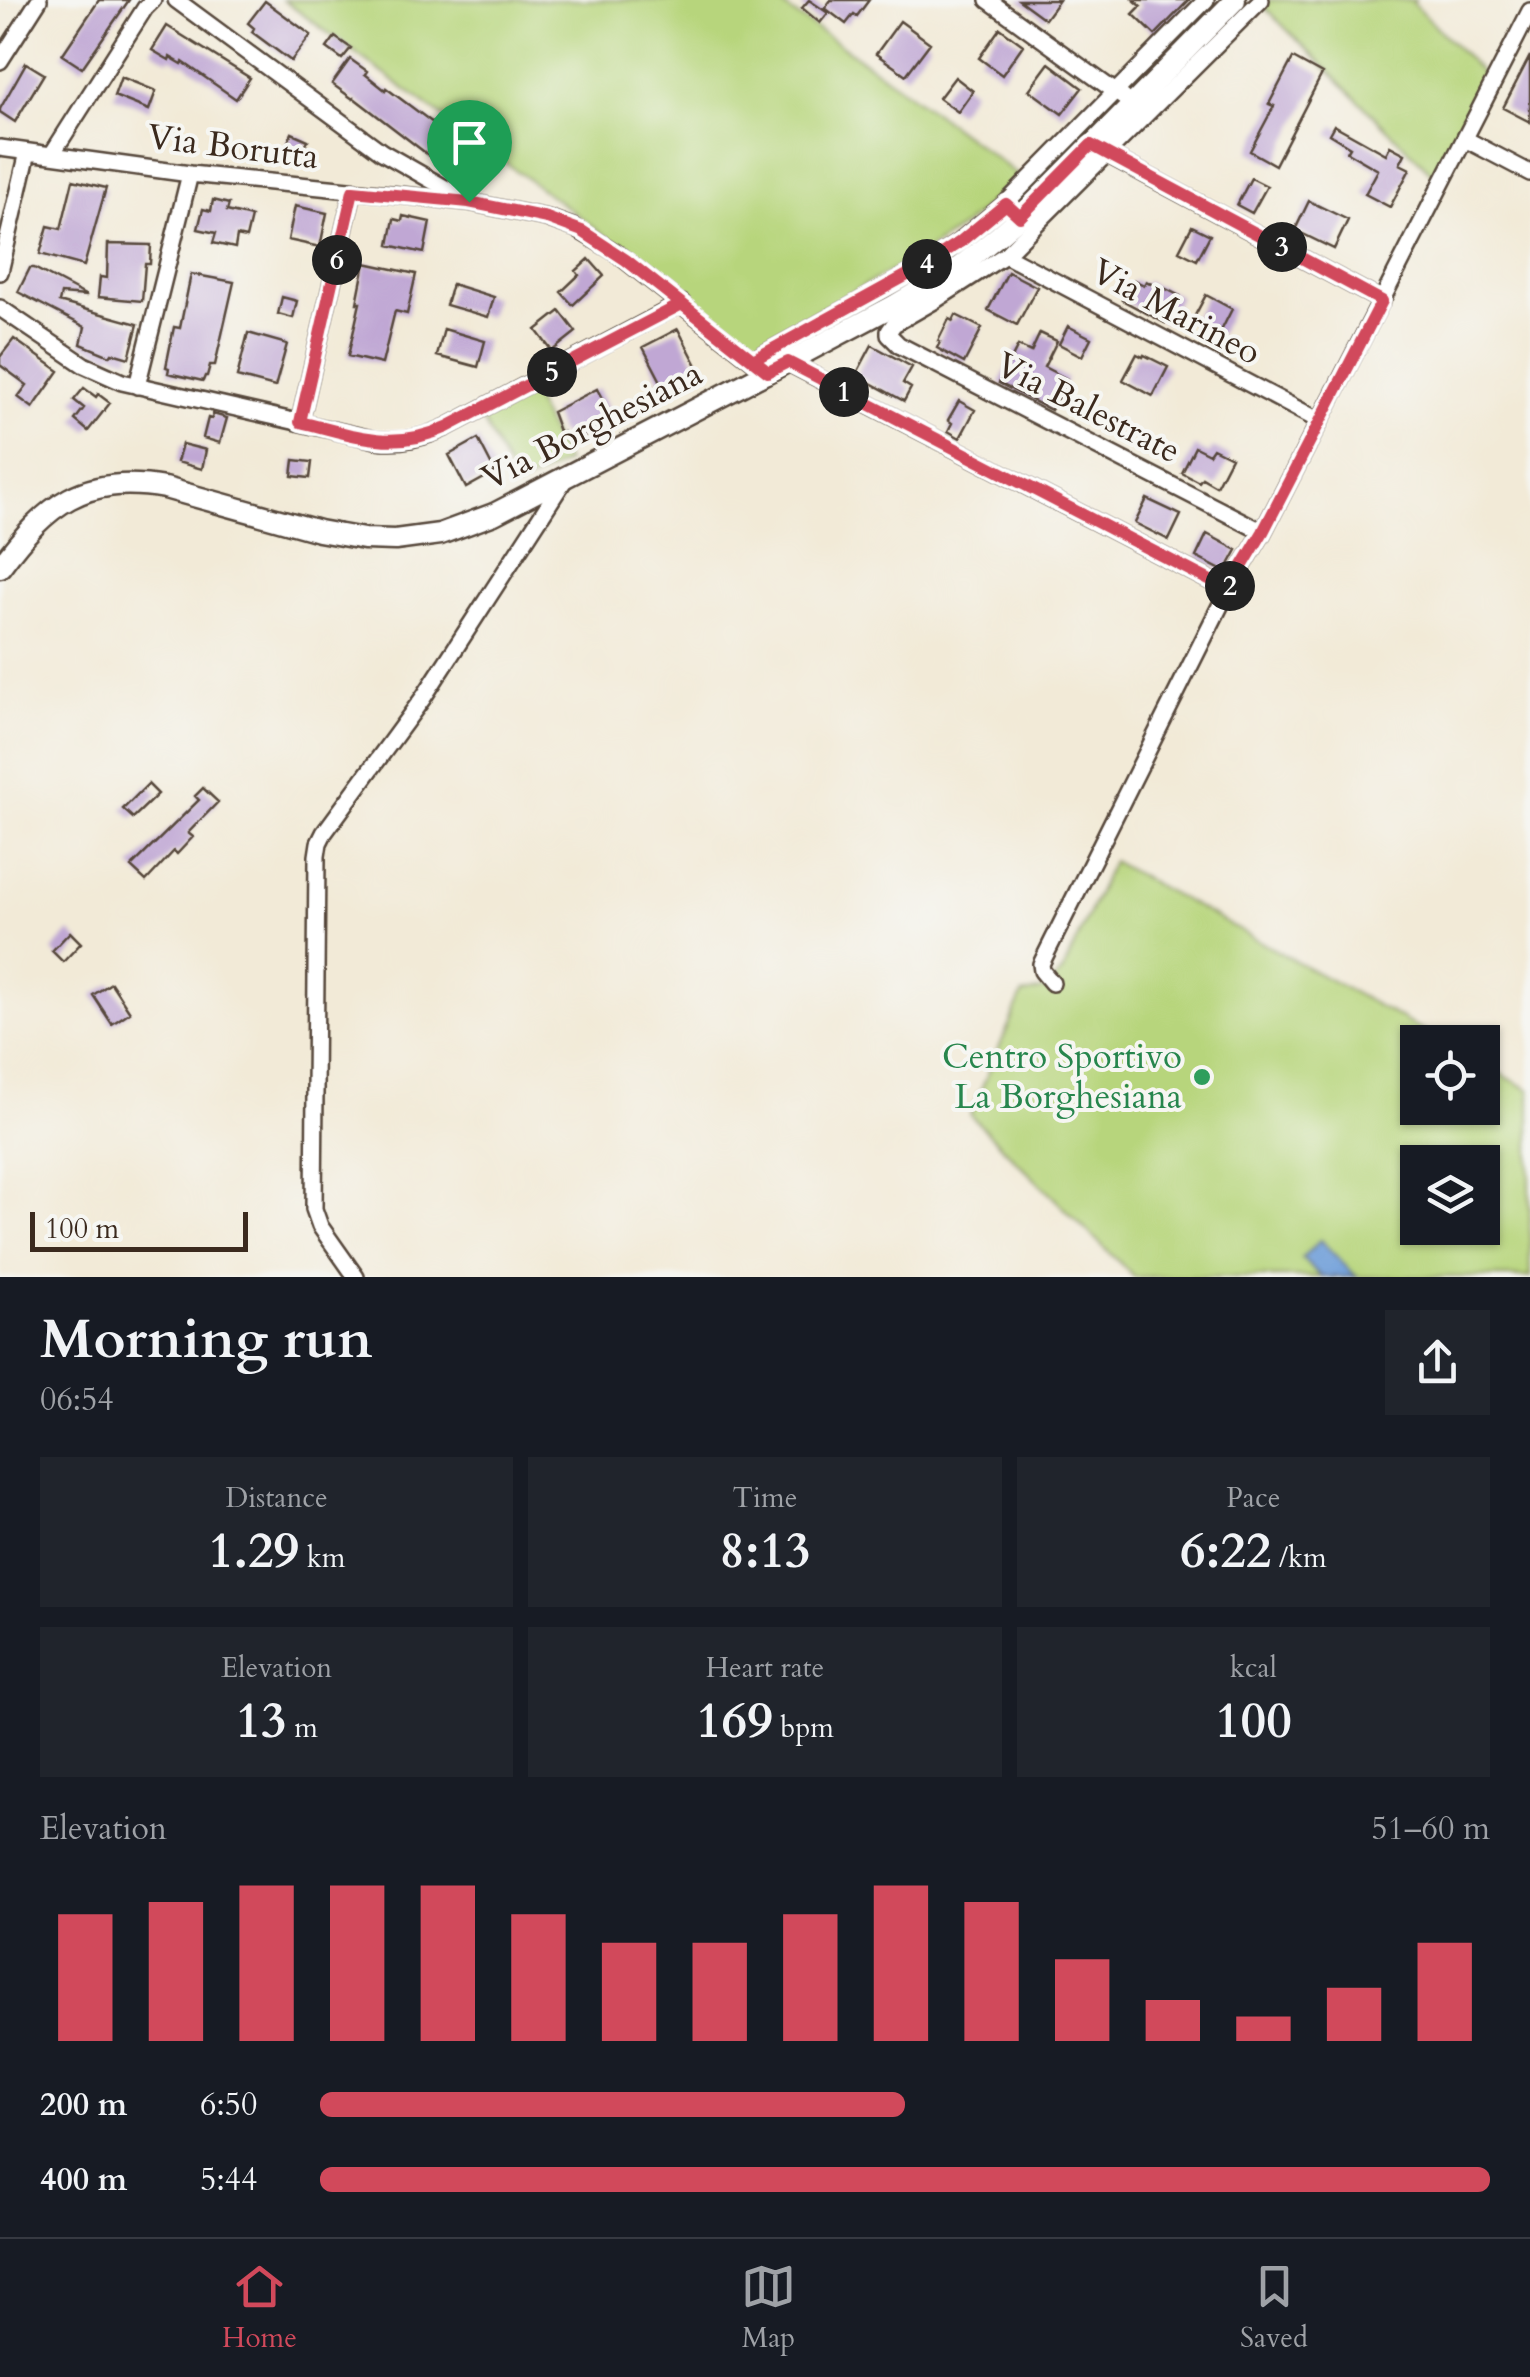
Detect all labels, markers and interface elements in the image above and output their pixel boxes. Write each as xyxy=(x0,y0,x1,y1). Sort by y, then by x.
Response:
pin xyxy=(427,100,512,203)
street label: Via Borutta xyxy=(145,113,321,181)
icon: arrive xyxy=(442,115,497,170)
pin: 3 xyxy=(1257,222,1307,272)
text: 3 xyxy=(1275,228,1289,266)
pin: 6 xyxy=(312,235,362,285)
pin: 4 xyxy=(902,239,952,289)
text: 6 xyxy=(330,241,344,279)
text: 4 xyxy=(920,245,934,283)
street label: Via Marineo xyxy=(1083,247,1269,377)
street label: Via Balestrate xyxy=(987,341,1189,475)
pin: 5 xyxy=(527,347,577,397)
street label: Via Borghesiana xyxy=(473,350,711,502)
text: 5 xyxy=(545,353,559,391)
pin: 1 xyxy=(819,367,869,417)
text: 1 xyxy=(837,373,851,411)
pin: 2 xyxy=(1205,561,1255,611)
text: 2 xyxy=(1223,567,1237,605)
map controls xyxy=(1400,1025,1500,1245)
button: locate xyxy=(1400,1025,1500,1125)
place label: Centro Sportivo La Borghesiana xyxy=(942,1033,1182,1121)
marker: Centro Sportivo La Borghesiana xyxy=(1191,1066,1213,1088)
button: layers xyxy=(1400,1145,1500,1245)
scale bar xyxy=(30,1207,248,1252)
text: 100 m xyxy=(45,1210,119,1248)
text: Morning run xyxy=(40,1303,373,1377)
button: share xyxy=(1385,1310,1490,1415)
text: 06:54 xyxy=(40,1378,114,1422)
text: Distance xyxy=(225,1479,328,1517)
text: Time xyxy=(733,1479,797,1517)
text: Pace xyxy=(1226,1479,1280,1517)
text: 1.29 xyxy=(208,1517,299,1585)
text: 8:13 xyxy=(719,1517,811,1585)
text: 6:22 xyxy=(1180,1517,1271,1585)
text: km xyxy=(299,1539,345,1577)
text: /km xyxy=(1271,1539,1327,1577)
text: Elevation xyxy=(221,1649,332,1687)
text: Heart rate xyxy=(706,1649,824,1687)
text: kcal xyxy=(1230,1649,1277,1687)
text: 13 xyxy=(235,1687,287,1755)
text: 169 xyxy=(696,1687,773,1755)
text: 100 xyxy=(1215,1687,1292,1755)
text: m xyxy=(287,1709,318,1747)
text: bpm xyxy=(773,1709,834,1747)
text: Elevation xyxy=(40,1807,167,1851)
text: 51–60 m xyxy=(1371,1807,1490,1851)
text: 200 m xyxy=(40,2083,127,2127)
text: 6:50 xyxy=(200,2083,257,2127)
text: 400 m xyxy=(40,2158,127,2202)
text: 5:44 xyxy=(200,2158,257,2202)
tab: Home xyxy=(222,2259,297,2357)
tab: Map xyxy=(741,2259,796,2357)
tab: Saved xyxy=(1240,2259,1308,2357)

